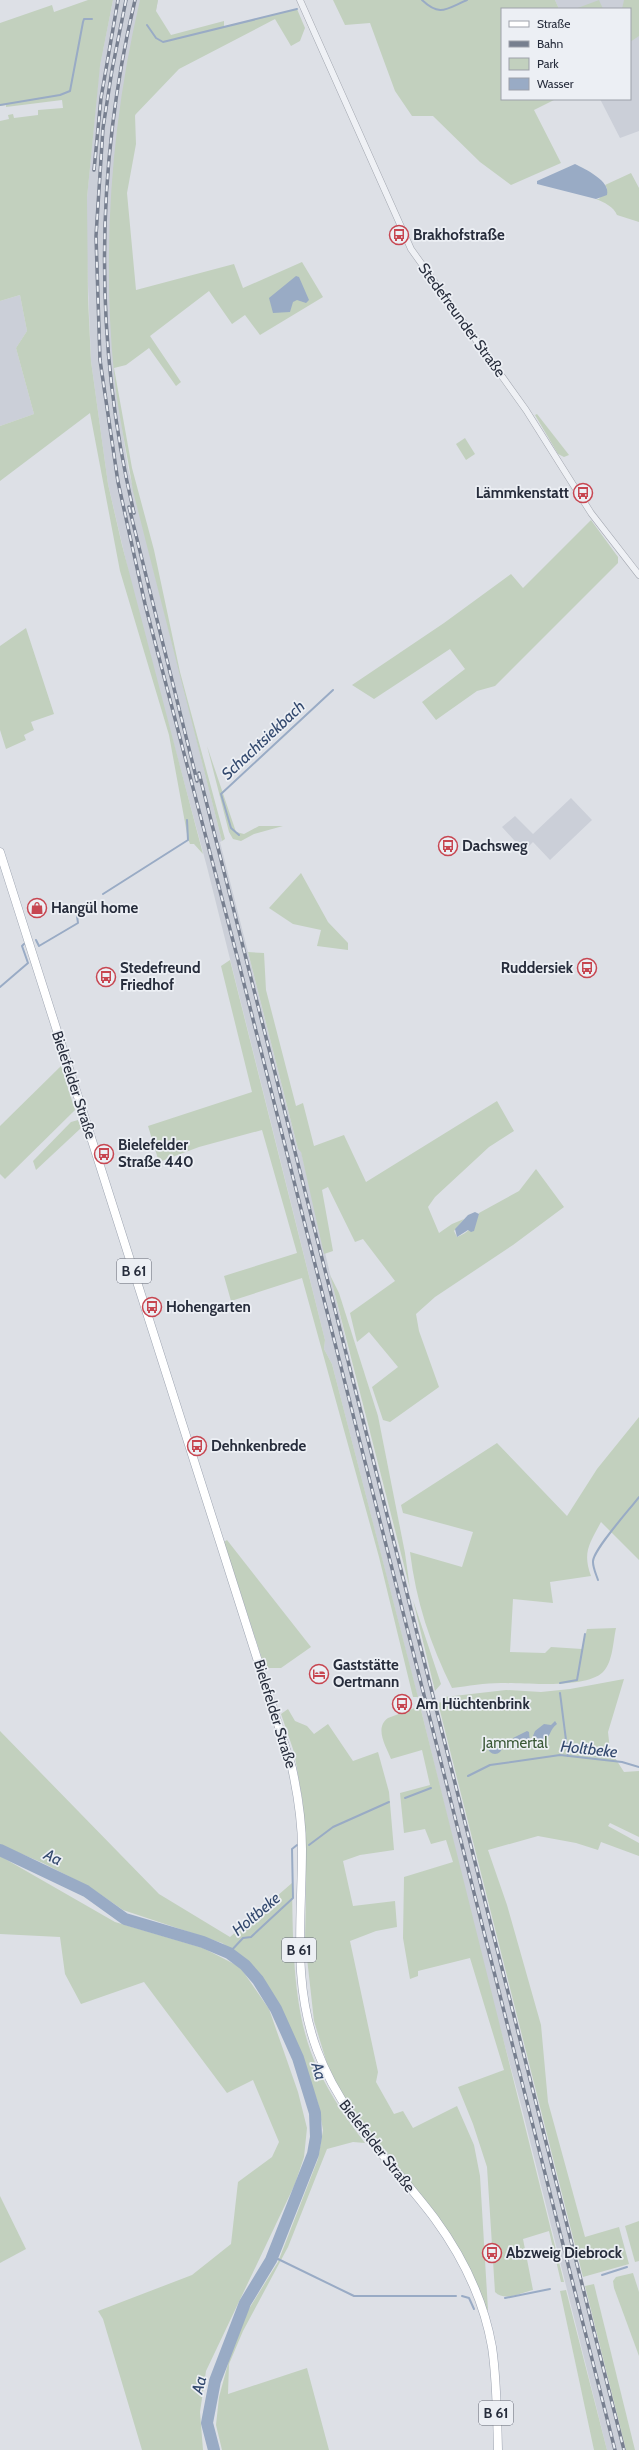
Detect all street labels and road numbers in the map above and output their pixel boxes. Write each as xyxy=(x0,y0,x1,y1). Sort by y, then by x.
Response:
street label: Stedefreunder Straße xyxy=(415,260,510,381)
street label: Bielefelder Straße xyxy=(48,1029,100,1142)
road number: B 61 xyxy=(117,1259,151,1283)
street label: Bielefelder Straße xyxy=(250,1658,300,1771)
road number: B 61 xyxy=(282,1938,316,1962)
street label: Bielefelder Straße xyxy=(335,2096,419,2196)
road number: B 61 xyxy=(479,2401,513,2425)

